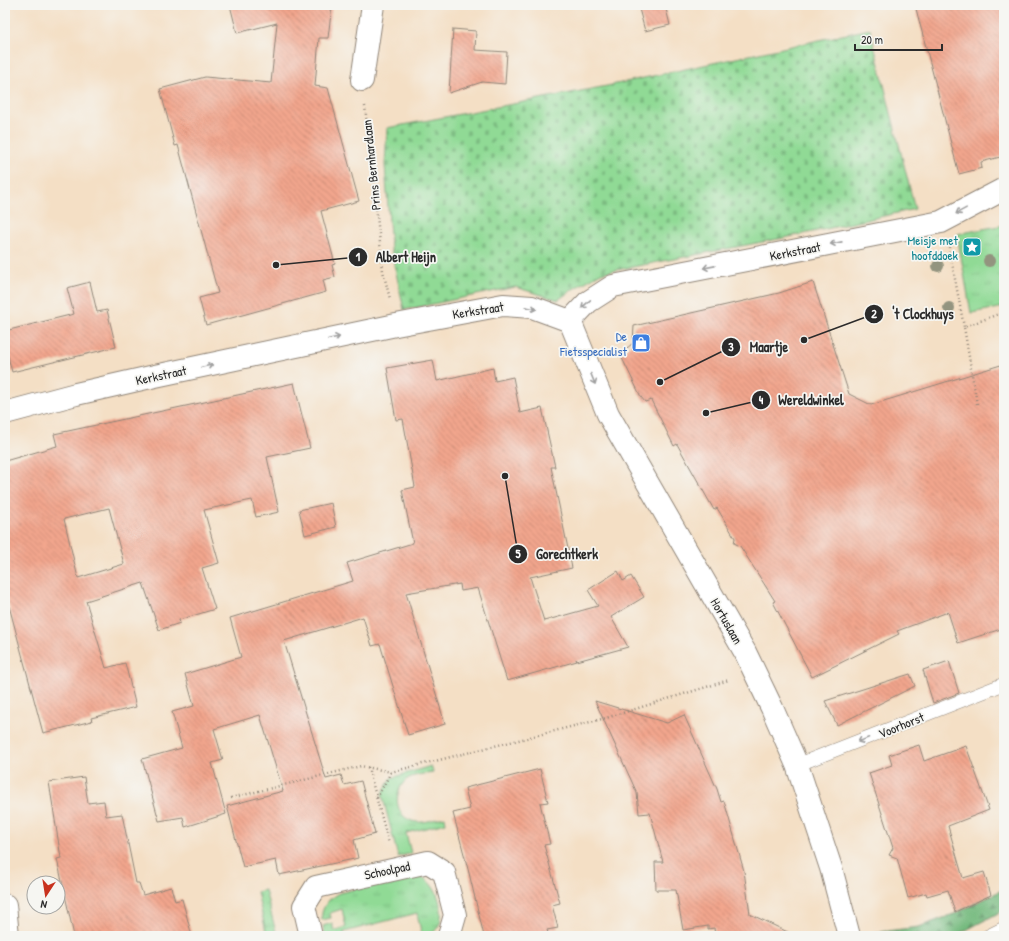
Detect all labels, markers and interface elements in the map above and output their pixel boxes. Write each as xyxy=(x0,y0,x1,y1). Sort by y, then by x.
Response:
scale bar xyxy=(855,26,942,52)
text: 20 m xyxy=(861,31,883,48)
street label: Prins Bernhardlaan xyxy=(357,119,385,211)
one-way arrow xyxy=(956,208,968,215)
place label: Meisje met hoofddoek xyxy=(907,231,959,264)
place icon: Meisje met hoofddoek xyxy=(961,236,983,258)
street label: Kerkstraat xyxy=(768,237,823,265)
one-way arrow xyxy=(830,239,843,247)
callout: Albert Heijn xyxy=(348,244,444,270)
text: Albert Heijn xyxy=(376,247,436,267)
text: 1 xyxy=(356,248,361,265)
one-way arrow xyxy=(703,264,716,272)
street label: Kerkstraat xyxy=(451,297,505,323)
one-way arrow xyxy=(581,300,591,309)
callout: 't Clockhuys xyxy=(864,301,961,327)
one-way arrow xyxy=(524,304,537,312)
text: 't Clockhuys xyxy=(892,304,954,325)
text: 2 xyxy=(871,305,877,322)
place label: De Fietsspecialist xyxy=(559,327,628,360)
shop icon: De Fietsspecialist xyxy=(630,332,652,354)
one-way arrow xyxy=(327,334,340,342)
callout: Maartje xyxy=(721,334,796,360)
text: Maartje xyxy=(750,337,789,357)
text: 3 xyxy=(728,338,734,355)
street label: Kerkstraat xyxy=(134,361,189,389)
one-way arrow xyxy=(200,362,213,370)
one-way arrow xyxy=(590,372,598,384)
callout: Wereldwinkel xyxy=(751,387,852,413)
text: Wereldwinkel xyxy=(778,390,844,409)
text: 4 xyxy=(759,391,764,408)
callout: Gorechtkerk xyxy=(508,541,606,567)
text: Gorechtkerk xyxy=(536,544,598,563)
text: 5 xyxy=(515,545,521,562)
street label: Hortuslaan xyxy=(707,595,747,647)
street label: Voorhorst xyxy=(875,707,927,742)
one-way arrow xyxy=(857,736,869,744)
street label: Schoolpad xyxy=(363,856,411,884)
north arrow xyxy=(26,875,66,915)
text: N xyxy=(39,897,48,912)

